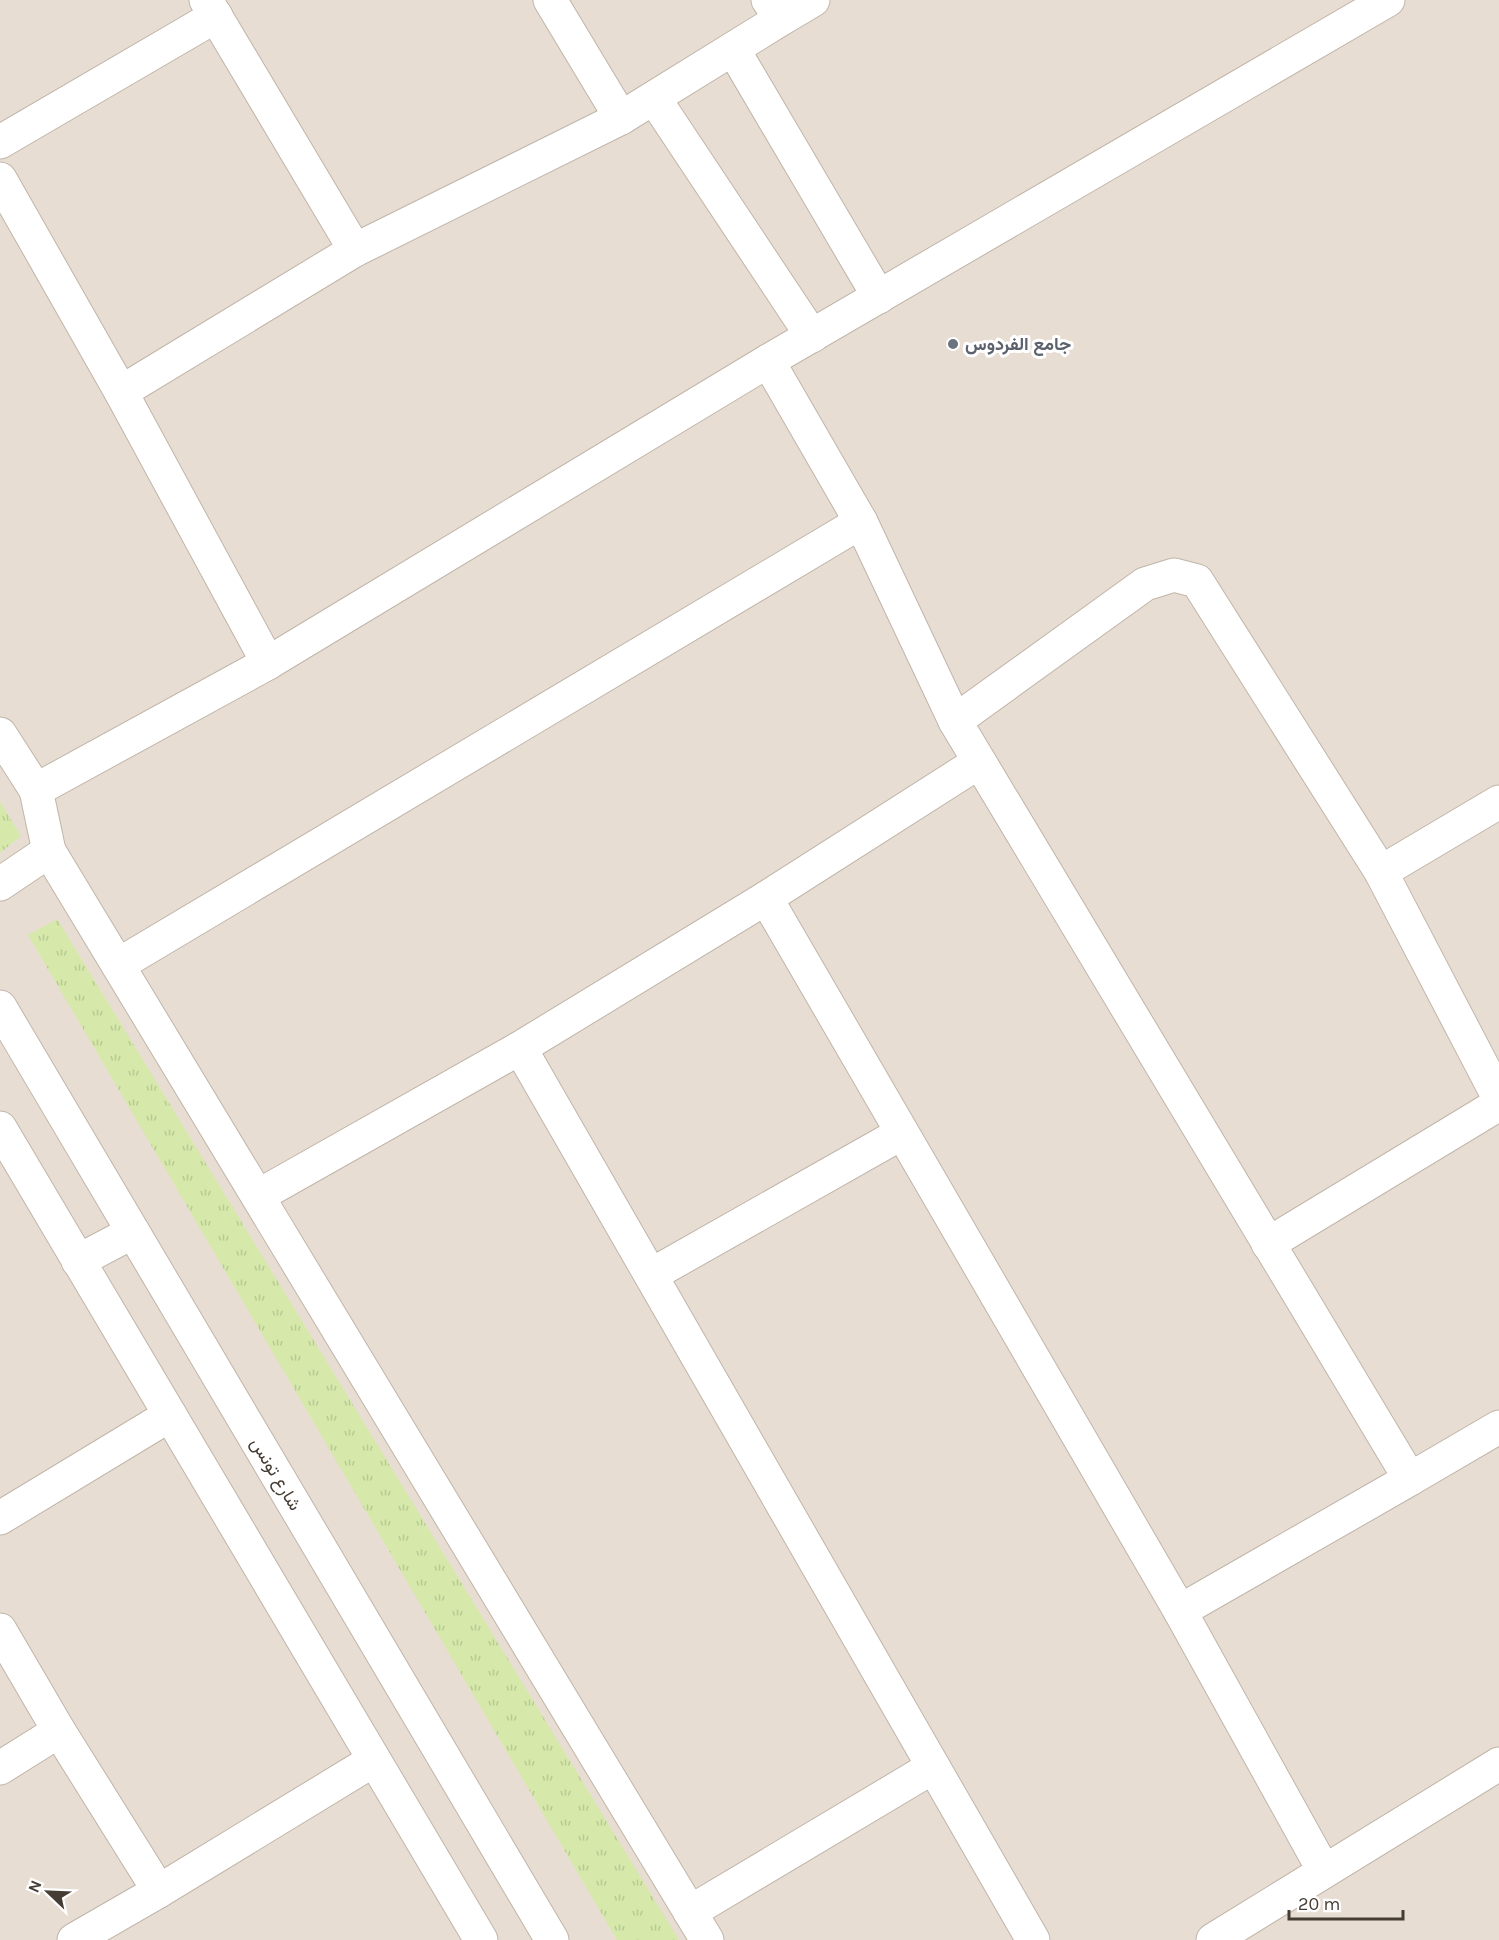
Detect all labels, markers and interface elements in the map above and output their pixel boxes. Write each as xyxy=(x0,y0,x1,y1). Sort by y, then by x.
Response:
place label: جامع الفردوس xyxy=(965,333,1071,356)
marker: جامع الفردوس xyxy=(946,337,960,351)
street label: شارع تونس xyxy=(245,1433,306,1515)
north arrow xyxy=(18,1862,78,1922)
text: N xyxy=(24,1877,46,1895)
scale bar xyxy=(1289,1883,1403,1921)
text: 20 m xyxy=(1298,1893,1340,1915)

